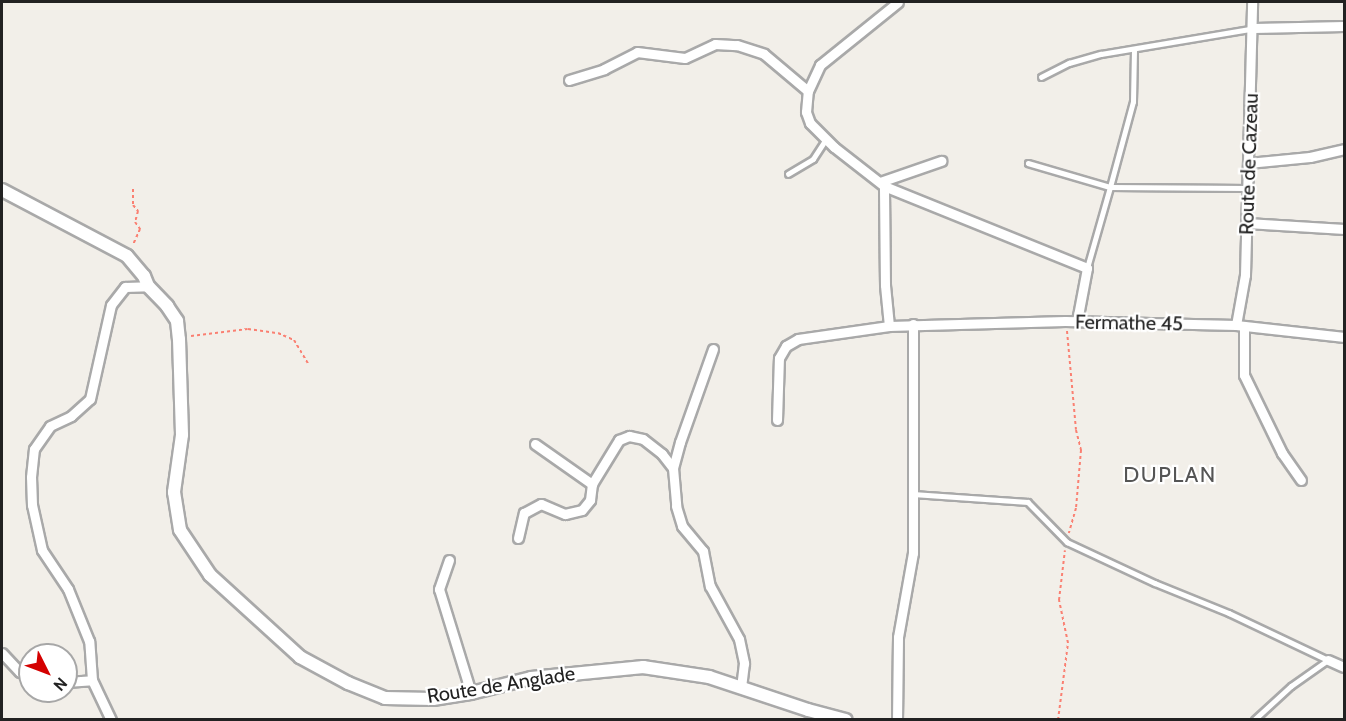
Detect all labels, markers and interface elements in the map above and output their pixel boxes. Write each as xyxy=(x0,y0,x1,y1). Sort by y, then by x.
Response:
street label: Route de Cazeau xyxy=(1235,93,1263,235)
street label: Fermathe 45 xyxy=(1075,310,1183,336)
district label: DUPLAN xyxy=(1123,462,1217,488)
north arrow xyxy=(18,643,78,703)
street label: Route de Anglade xyxy=(425,661,577,709)
text: N xyxy=(49,673,71,695)

